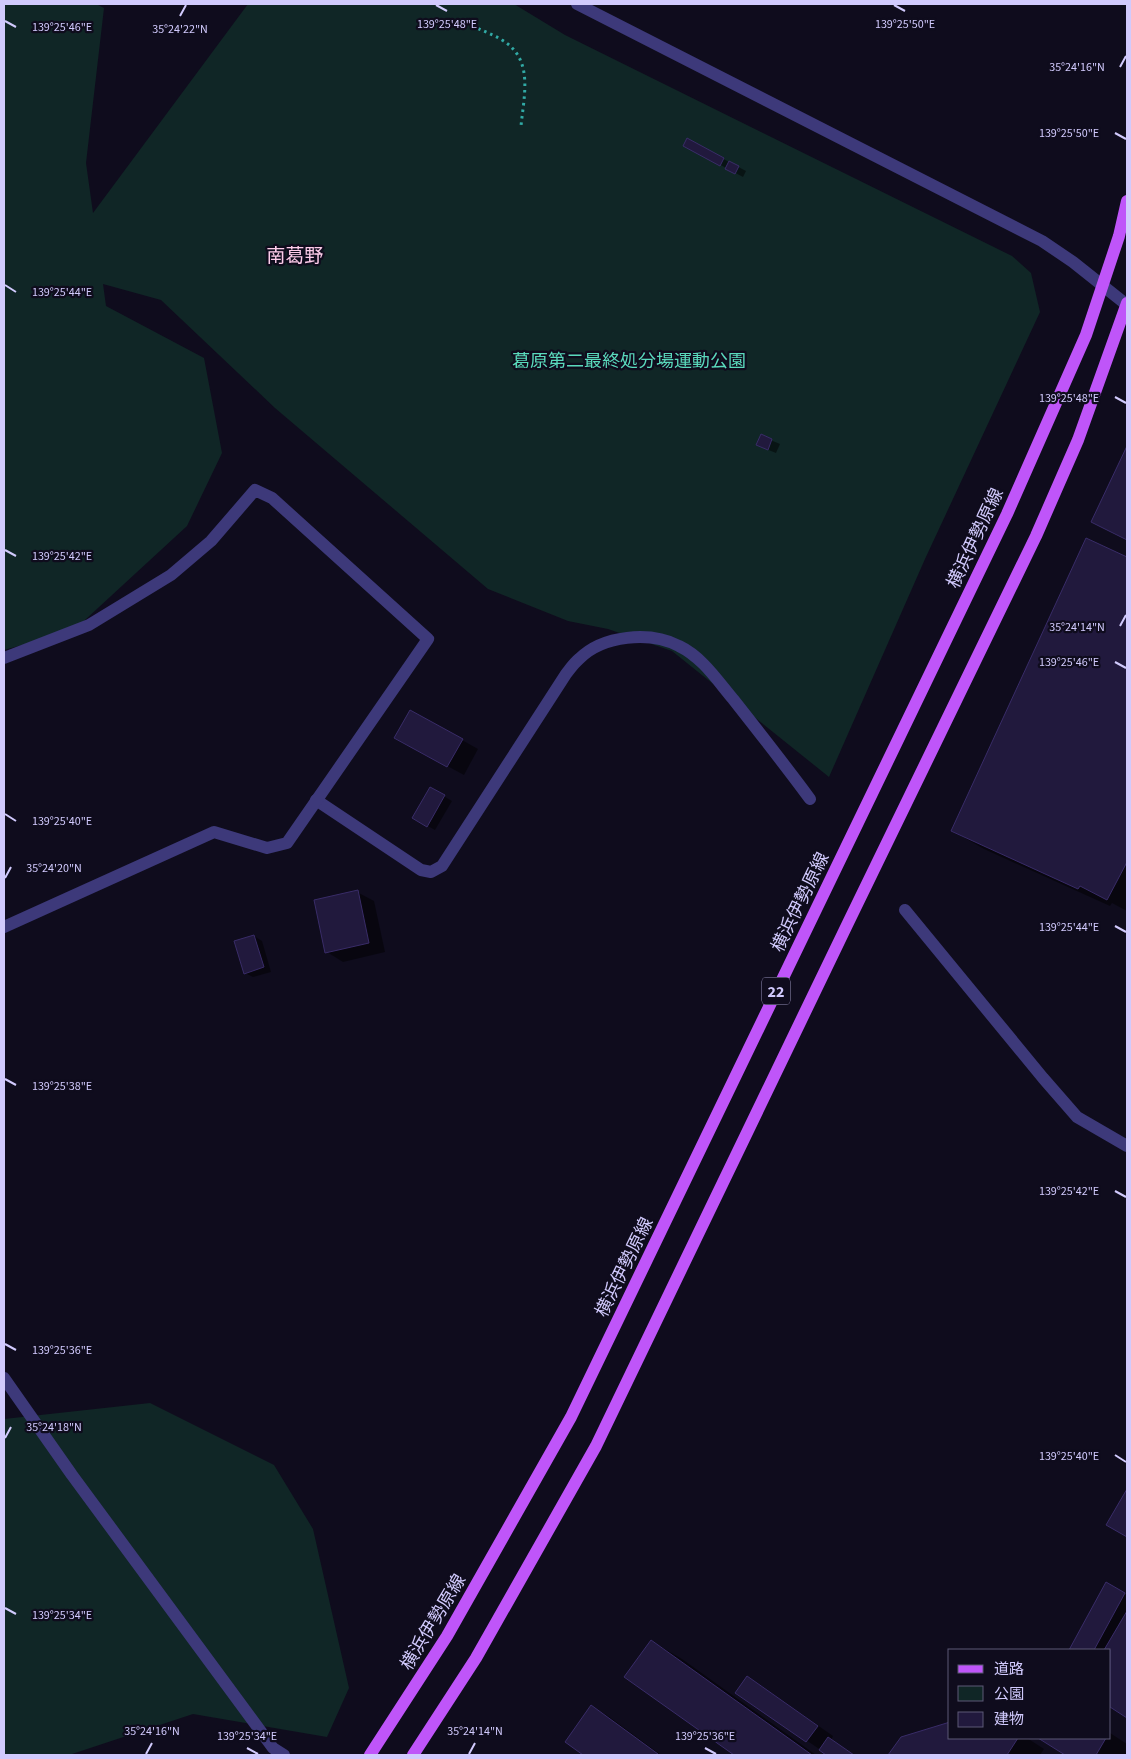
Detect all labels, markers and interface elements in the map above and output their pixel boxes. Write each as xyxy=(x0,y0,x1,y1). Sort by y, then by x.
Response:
text: 139°25'48"E xyxy=(417,16,477,33)
text: 139°25'50"E xyxy=(875,16,935,33)
text: 139°25'46"E xyxy=(32,19,92,36)
text: 35°24'22"N xyxy=(152,21,208,38)
text: 35°24'16"N xyxy=(1049,59,1105,76)
text: 139°25'50"E xyxy=(1039,125,1099,142)
district label: 南葛野 xyxy=(266,243,324,270)
text: 139°25'44"E xyxy=(32,284,92,301)
park label: 葛原第二最終処分場運動公園 xyxy=(512,349,746,374)
text: 139°25'48"E xyxy=(1039,390,1099,407)
street label: 横浜伊勢原線 xyxy=(941,484,1010,592)
text: 139°25'42"E xyxy=(32,548,92,565)
text: 35°24'14"N xyxy=(1049,619,1105,636)
text: 139°25'46"E xyxy=(1039,654,1099,671)
text: 139°25'40"E xyxy=(32,813,92,830)
street label: 横浜伊勢原線 xyxy=(766,848,835,956)
text: 35°24'20"N xyxy=(26,860,82,877)
text: 139°25'44"E xyxy=(1039,919,1099,936)
road number: 22 xyxy=(762,978,790,1004)
text: 139°25'38"E xyxy=(32,1078,92,1095)
text: 139°25'42"E xyxy=(1039,1183,1099,1200)
street label: 横浜伊勢原線 xyxy=(590,1213,659,1321)
text: 139°25'36"E xyxy=(32,1342,92,1359)
text: 35°24'18"N xyxy=(26,1419,82,1436)
text: 139°25'40"E xyxy=(1039,1448,1099,1465)
street label: 横浜伊勢原線 xyxy=(395,1570,472,1675)
text: 139°25'34"E xyxy=(32,1607,92,1624)
legend xyxy=(948,1649,1111,1739)
text: 道路 xyxy=(994,1659,1024,1680)
text: 公園 xyxy=(994,1684,1024,1705)
text: 建物 xyxy=(994,1709,1024,1730)
text: 35°24'16"N xyxy=(124,1723,180,1740)
text: 35°24'14"N xyxy=(447,1723,503,1740)
text: 139°25'34"E xyxy=(217,1728,277,1745)
text: 139°25'36"E xyxy=(675,1728,735,1745)

